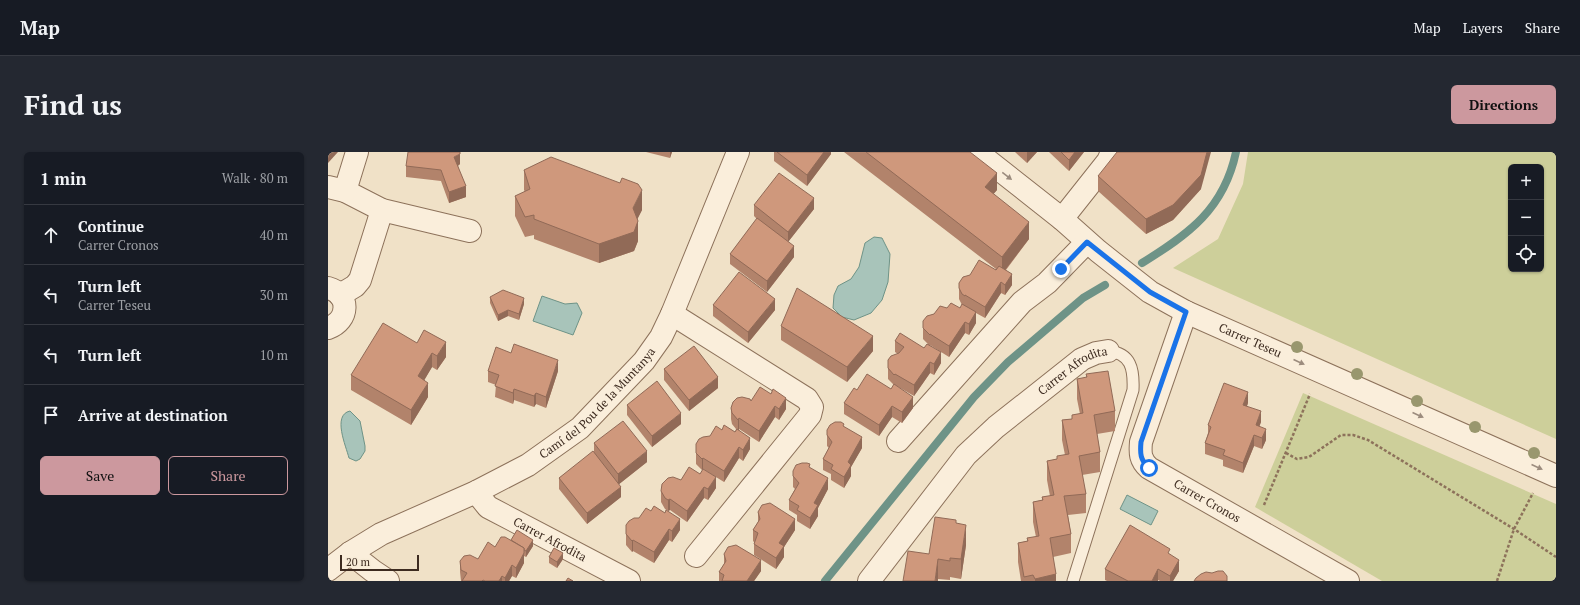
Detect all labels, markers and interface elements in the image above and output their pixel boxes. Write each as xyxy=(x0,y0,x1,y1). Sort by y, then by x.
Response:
text: Map xyxy=(20,15,60,40)
text: Map xyxy=(1414,18,1441,37)
text: Layers xyxy=(1463,18,1503,37)
text: Share xyxy=(1525,18,1560,37)
button: Directions xyxy=(1451,85,1556,124)
text: Find us xyxy=(24,86,122,123)
map controls xyxy=(1508,164,1544,272)
button: + xyxy=(1508,164,1544,200)
text: 1 min xyxy=(40,167,87,190)
text: Walk · 80 m xyxy=(222,169,288,187)
one-way arrow xyxy=(1002,172,1013,181)
button: − xyxy=(1508,200,1544,236)
text: Continue xyxy=(78,216,144,236)
icon: ahead xyxy=(40,224,62,246)
text: 40 m xyxy=(260,226,288,244)
text: Carrer Cronos xyxy=(78,236,159,254)
button: locate xyxy=(1508,236,1544,272)
route end xyxy=(1052,260,1070,278)
text: Turn left xyxy=(78,276,142,296)
icon: left xyxy=(40,284,62,306)
text: 30 m xyxy=(260,286,288,304)
text: Carrer Teseu xyxy=(78,296,151,314)
street label: Carrer Teseu xyxy=(1217,319,1284,361)
street label: Carrer Afrodita xyxy=(1035,343,1108,398)
icon: left xyxy=(40,344,62,366)
street label: Camí del Pou de la Muntanya xyxy=(536,344,658,462)
text: Turn left xyxy=(78,345,142,365)
text: 10 m xyxy=(260,346,288,364)
one-way arrow xyxy=(1293,359,1304,365)
icon: arrive xyxy=(40,404,62,426)
text: Arrive at destination xyxy=(78,405,228,425)
one-way arrow xyxy=(1412,412,1423,418)
button: Save xyxy=(40,456,160,495)
button: Share xyxy=(168,456,288,495)
route start xyxy=(1140,459,1158,477)
one-way arrow xyxy=(1531,465,1543,471)
street label: Carrer Cronos xyxy=(1171,476,1244,526)
street label: Carrer Afrodita xyxy=(511,514,589,564)
scale bar xyxy=(340,553,419,572)
text: 20 m xyxy=(346,555,370,569)

